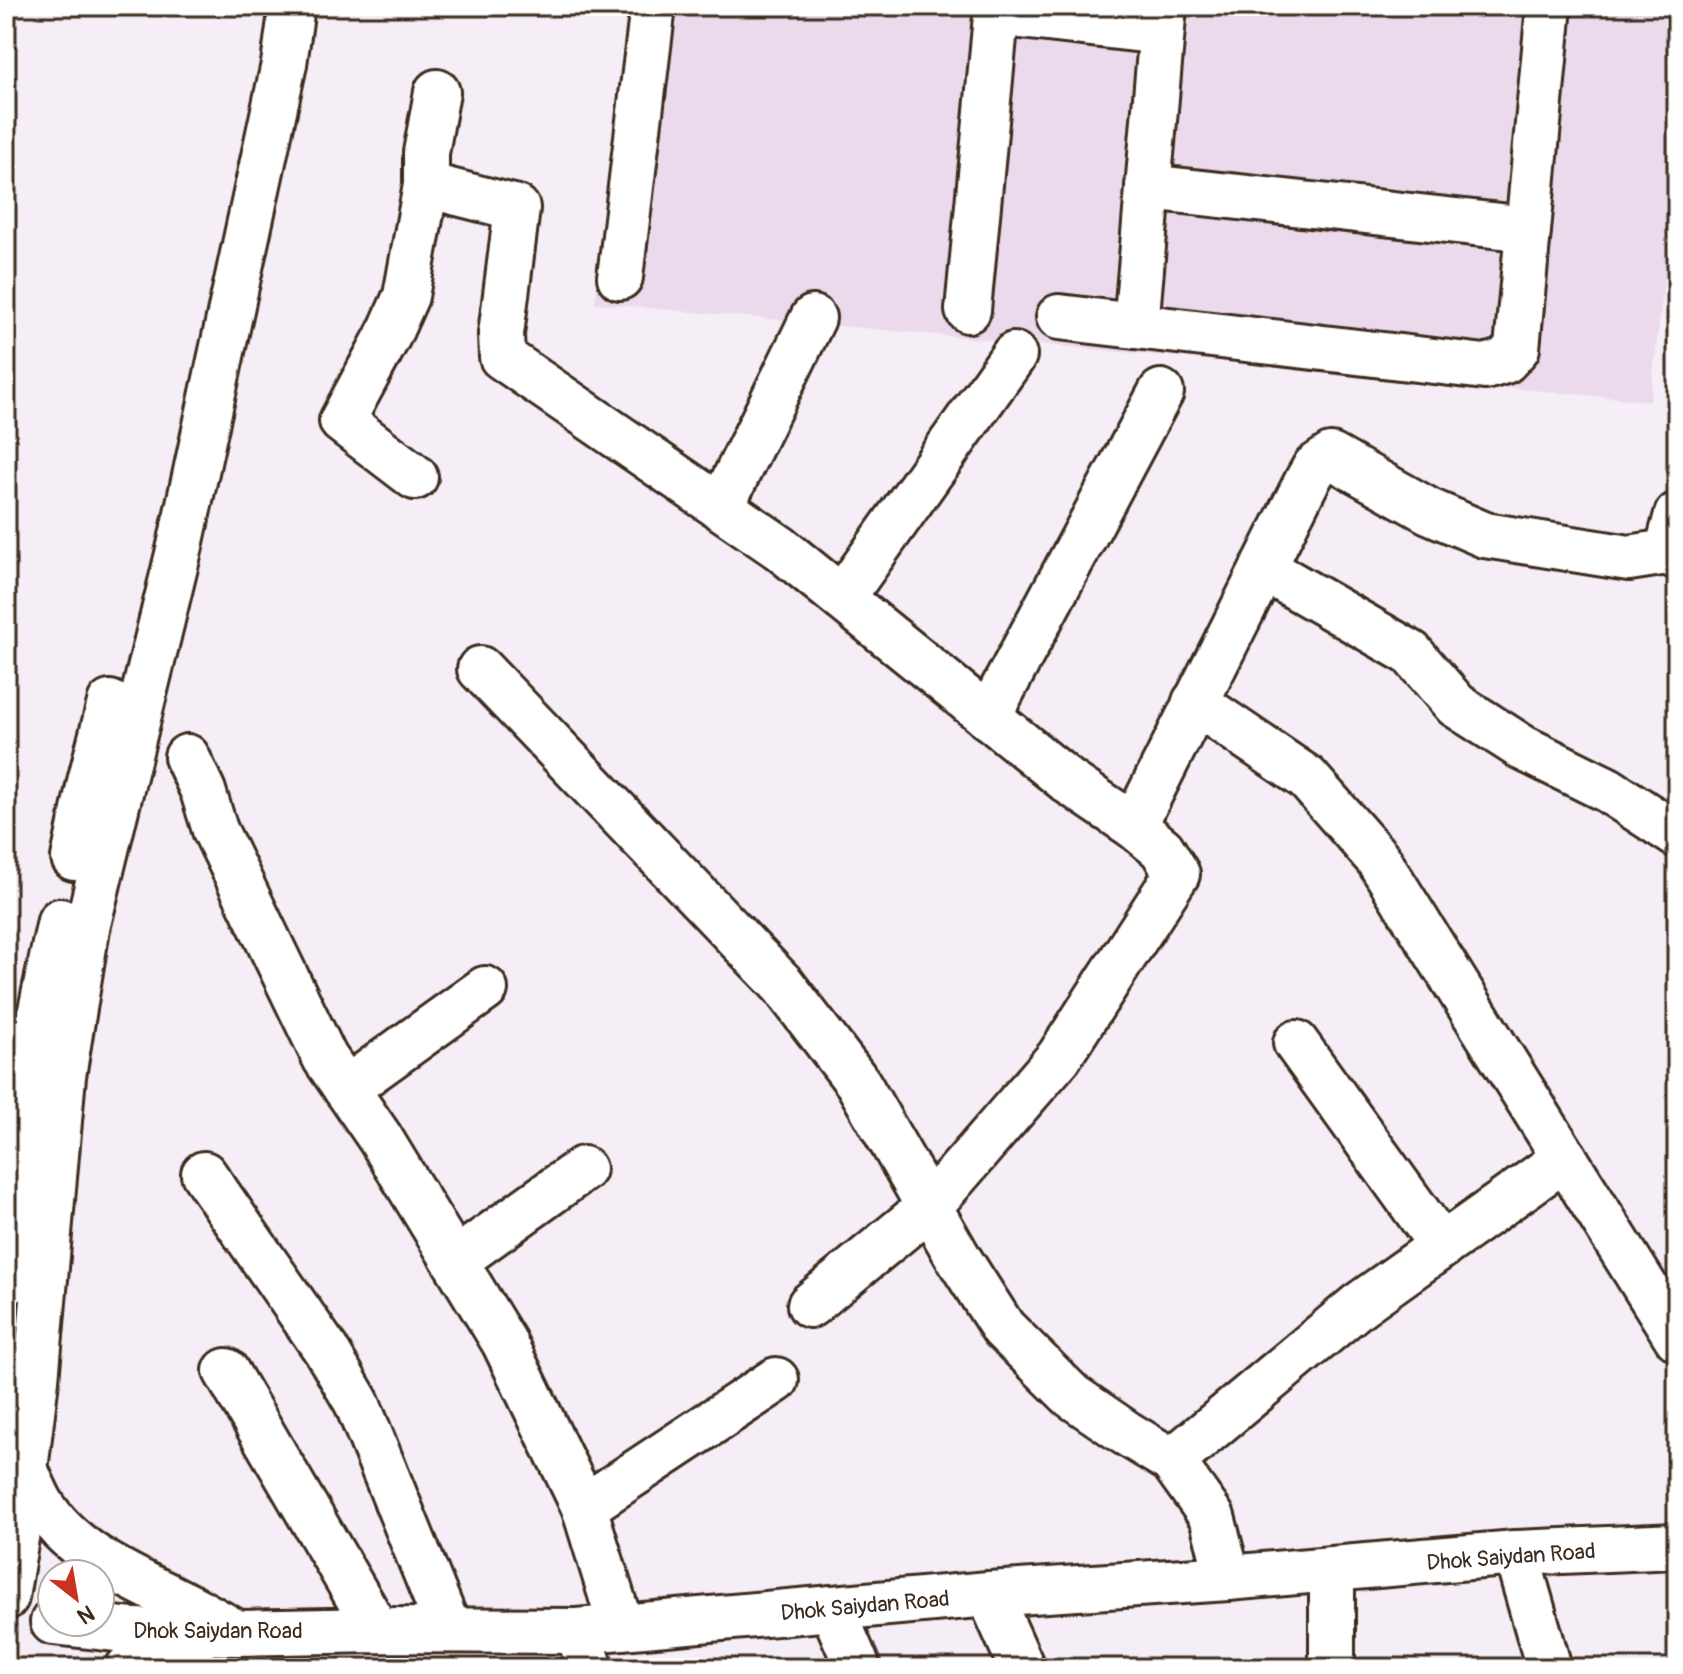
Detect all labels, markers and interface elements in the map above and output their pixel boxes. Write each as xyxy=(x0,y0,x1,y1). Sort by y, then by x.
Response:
street label: Dhok Saiydan Road xyxy=(1426,1537,1597,1577)
north arrow xyxy=(36,1558,116,1638)
street label: Dhok Saiydan Road xyxy=(779,1585,951,1627)
text: N xyxy=(72,1598,99,1630)
street label: Dhok Saiydan Road xyxy=(133,1617,303,1645)

